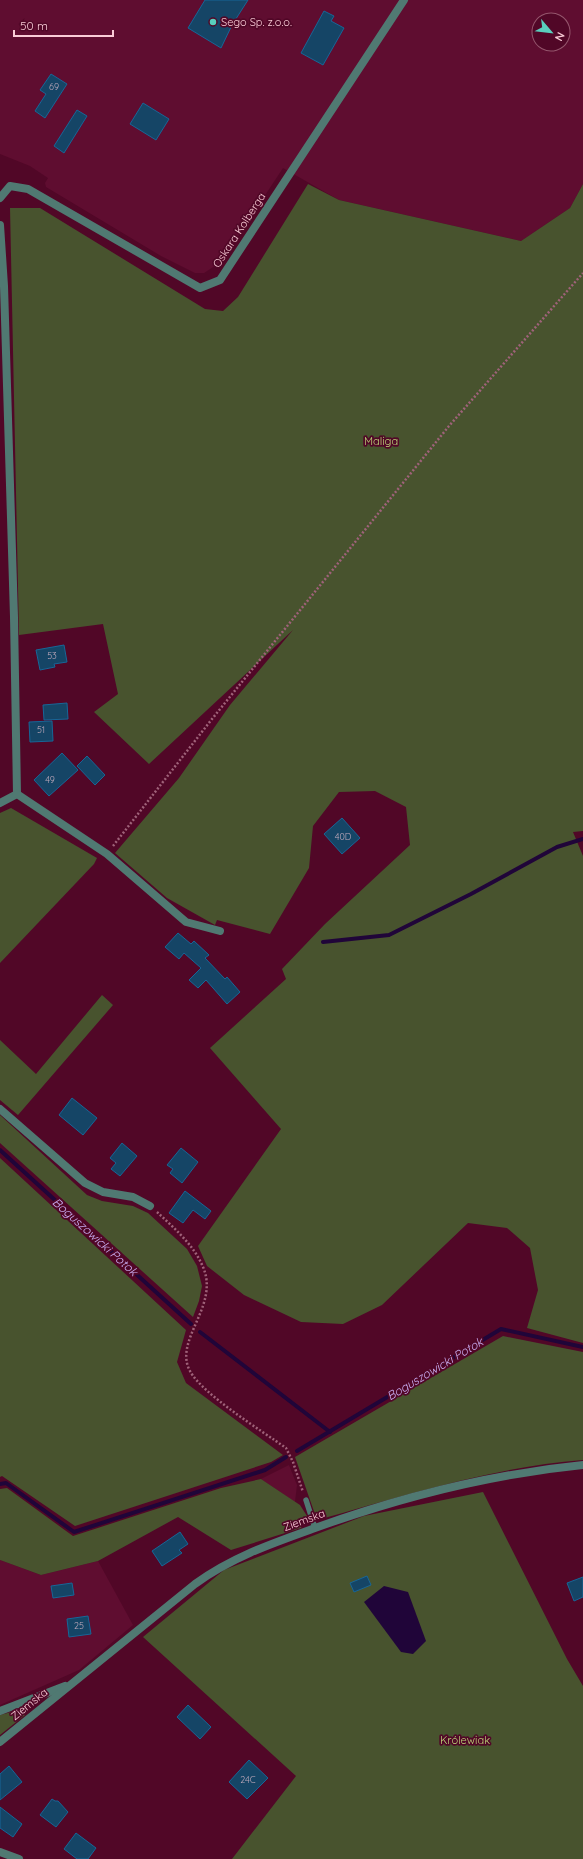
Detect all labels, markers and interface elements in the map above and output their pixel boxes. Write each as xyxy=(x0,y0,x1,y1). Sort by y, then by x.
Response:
scale bar xyxy=(14,12,113,38)
north arrow xyxy=(531,12,571,52)
place label: Sego Sp. z.o.o. xyxy=(221,15,292,29)
marker: Sego Sp. z.o.o. xyxy=(208,17,218,27)
text: 50 m xyxy=(20,18,48,33)
text: N xyxy=(552,30,568,44)
house number: 69 xyxy=(49,81,59,92)
street label: Oskara Kolberga xyxy=(210,190,268,270)
park label: Maliga xyxy=(364,434,398,448)
house number: 53 xyxy=(47,650,57,661)
house number: 51 xyxy=(37,724,45,735)
house number: 49 xyxy=(45,774,55,785)
house number: 40D xyxy=(335,831,352,842)
water label: Boguszowicki Potok xyxy=(50,1194,142,1280)
water label: Boguszowicki Potok xyxy=(384,1333,487,1403)
street label: Ziemska xyxy=(281,1506,327,1534)
house number: 25 xyxy=(74,1620,84,1631)
street label: Ziemska xyxy=(8,1685,50,1723)
park label: Królewiak xyxy=(440,1733,490,1747)
house number: 24C xyxy=(240,1774,256,1785)

